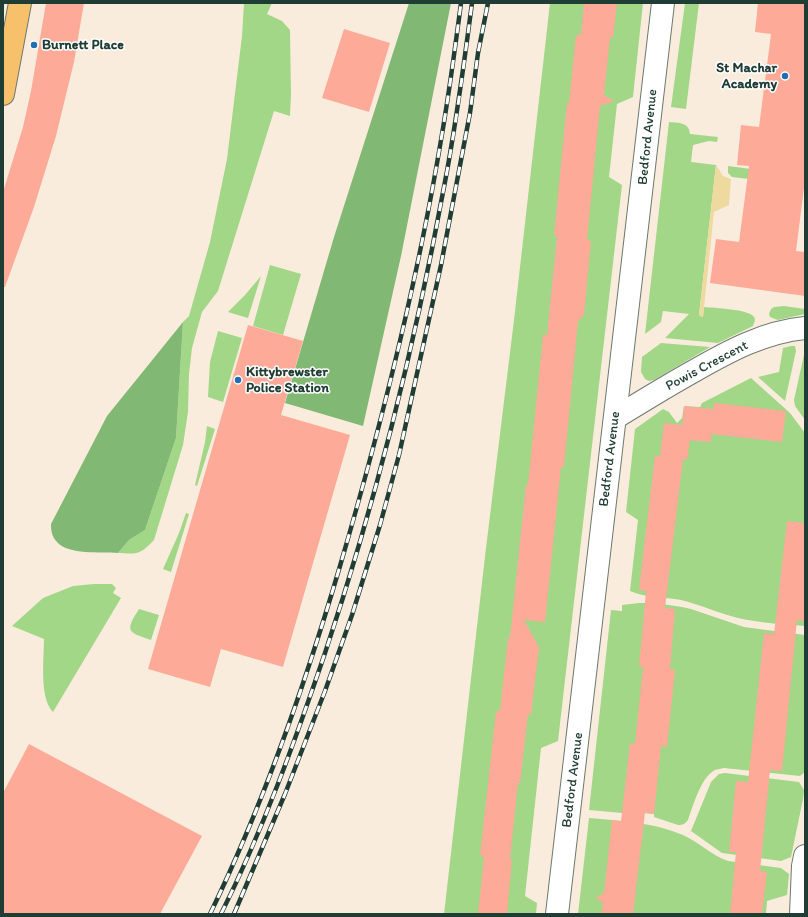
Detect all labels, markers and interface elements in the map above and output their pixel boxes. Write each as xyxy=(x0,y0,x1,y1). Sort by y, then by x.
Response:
place label: Burnett Place xyxy=(42,37,124,53)
marker: Burnett Place xyxy=(29,40,39,50)
place label: St Machar Academy xyxy=(716,60,777,92)
marker: St Machar Academy xyxy=(780,71,790,81)
street label: Bedford Avenue xyxy=(635,88,661,186)
street label: Powis Crescent xyxy=(663,337,751,395)
place label: Kittybrewster Police Station xyxy=(246,364,329,396)
marker: Kittybrewster Police Station xyxy=(233,375,243,385)
street label: Bedford Avenue xyxy=(596,410,624,508)
street label: Bedford Avenue xyxy=(559,731,587,829)

